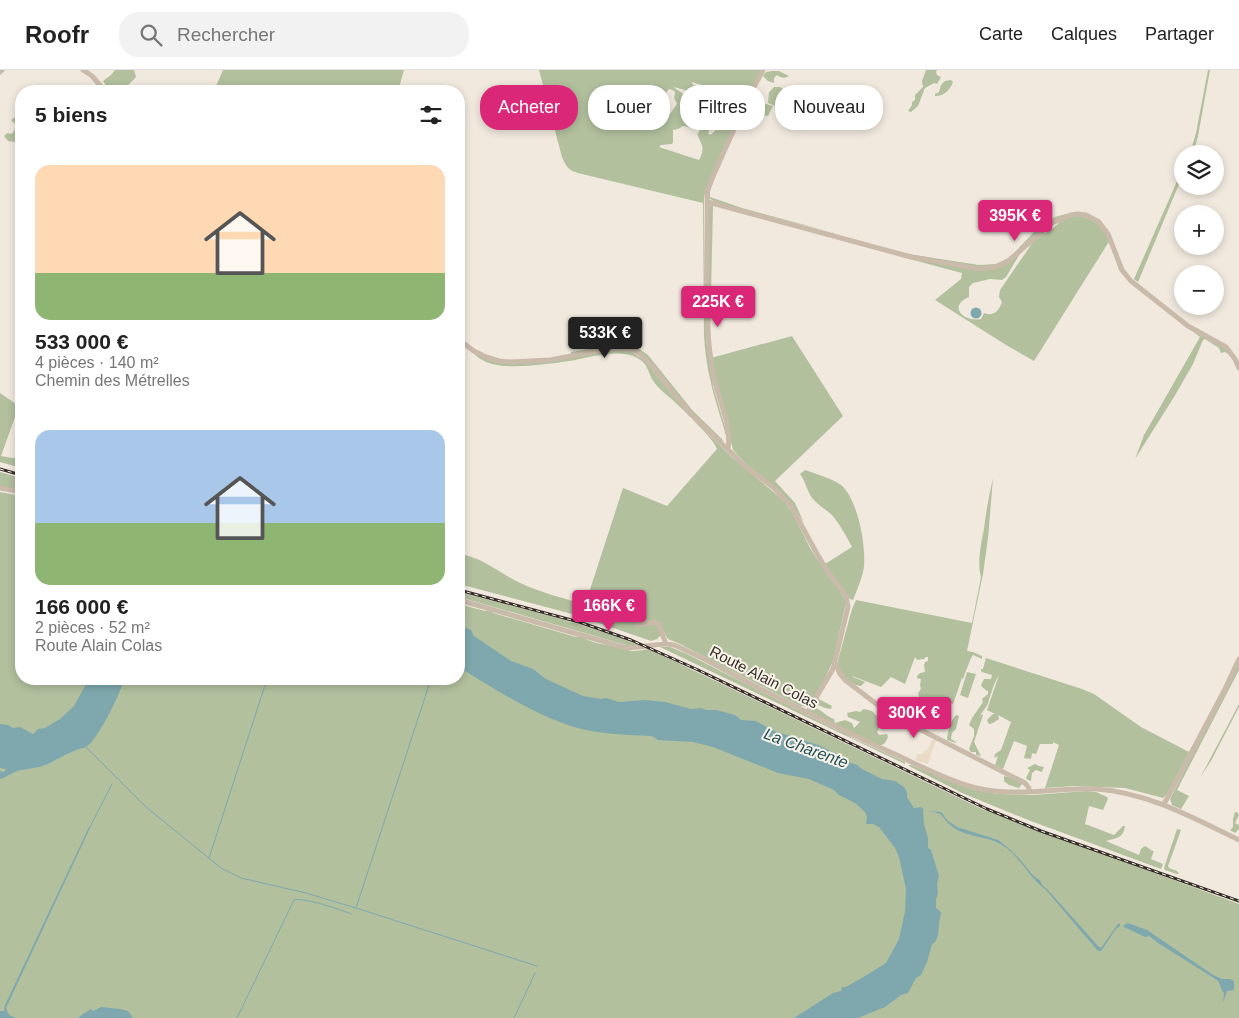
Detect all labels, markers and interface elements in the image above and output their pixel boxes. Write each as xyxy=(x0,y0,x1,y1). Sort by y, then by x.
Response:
search box xyxy=(119,12,469,57)
text: Roofr xyxy=(25,21,89,48)
icon: search xyxy=(137,21,165,49)
text: Rechercher xyxy=(177,24,275,45)
text: Carte xyxy=(979,24,1023,44)
text: Calques xyxy=(1051,24,1117,44)
text: Partager xyxy=(1145,24,1214,44)
chip: Acheter xyxy=(480,85,578,130)
chip: Louer xyxy=(588,85,670,130)
chip: Filtres xyxy=(680,85,765,130)
chip: Nouveau xyxy=(775,85,883,130)
icon: filters xyxy=(417,101,445,129)
text: 5 biens xyxy=(35,103,107,126)
map controls xyxy=(1174,145,1224,315)
button: layers xyxy=(1174,145,1224,195)
icon: home xyxy=(195,198,285,288)
pin: 395K € xyxy=(974,200,1056,242)
button: + xyxy=(1174,205,1224,255)
text: 395K € xyxy=(989,207,1041,224)
button: − xyxy=(1174,265,1224,315)
pin: 225K € xyxy=(677,286,759,328)
text: 225K € xyxy=(692,293,744,310)
pin: 533K € xyxy=(564,316,646,359)
text: 533K € xyxy=(579,324,631,341)
text: 533 000 € xyxy=(35,330,128,353)
text: 4 pièces · 140 m² xyxy=(35,354,159,371)
text: Chemin des Métrelles xyxy=(35,372,190,389)
icon: home xyxy=(195,463,285,553)
pin: 166K € xyxy=(568,590,650,632)
text: 166 000 € xyxy=(35,595,128,618)
text: 166K € xyxy=(583,597,635,614)
text: 2 pièces · 52 m² xyxy=(35,619,150,636)
text: Route Alain Colas xyxy=(35,637,162,654)
street label: Route Alain Colas xyxy=(707,642,821,712)
pin: 300K € xyxy=(873,696,955,739)
text: 300K € xyxy=(888,704,940,721)
water label: La Charente xyxy=(762,725,850,771)

